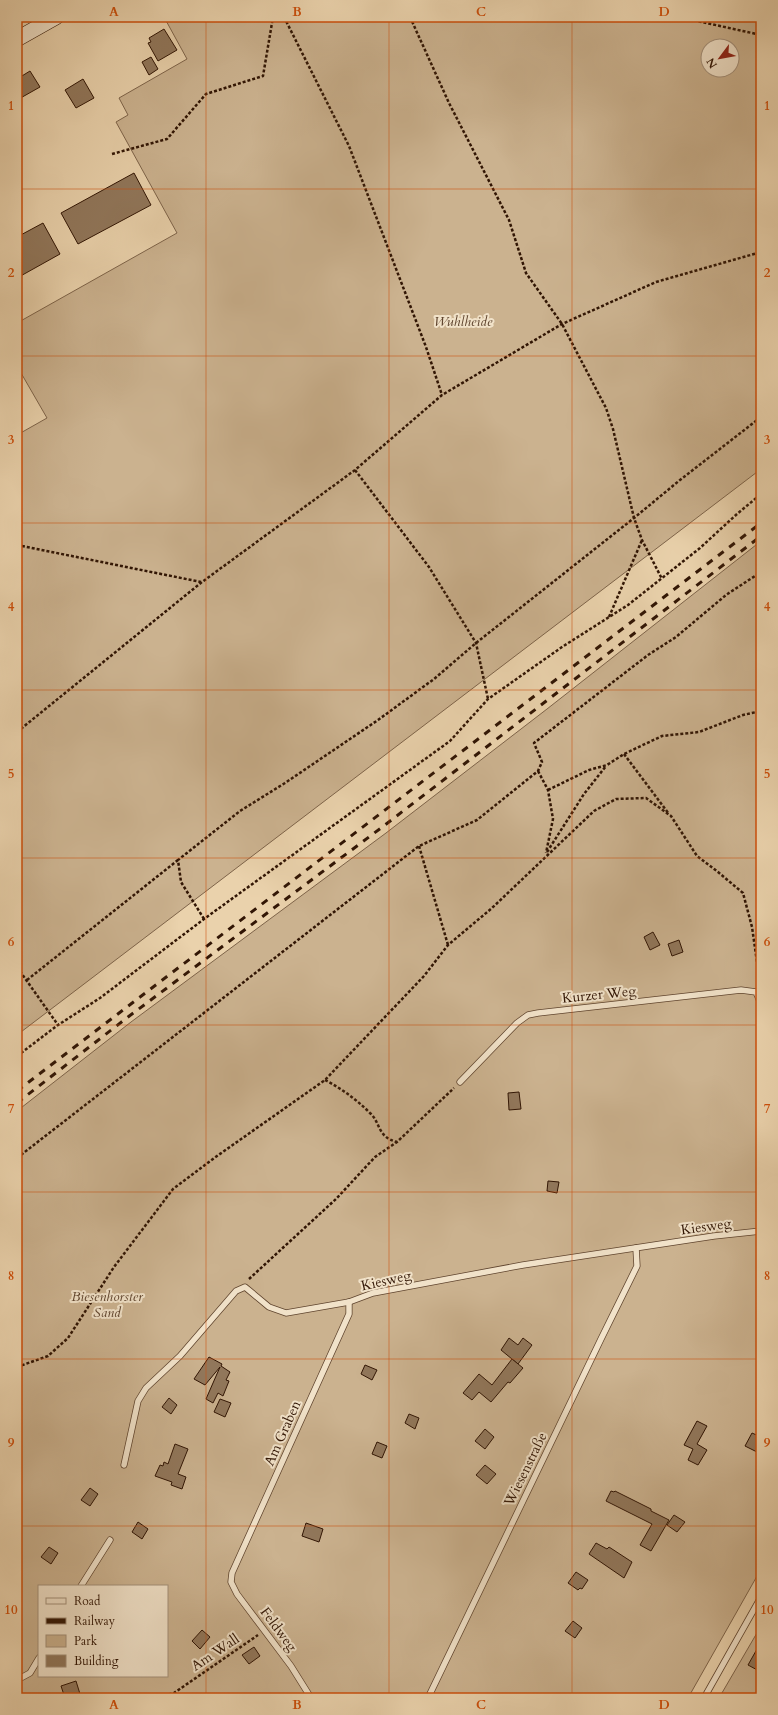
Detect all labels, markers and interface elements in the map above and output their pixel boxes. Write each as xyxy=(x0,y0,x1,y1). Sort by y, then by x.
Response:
text: A xyxy=(109,3,119,21)
text: B xyxy=(292,3,302,21)
text: C xyxy=(476,3,486,21)
text: D xyxy=(658,3,670,21)
north arrow xyxy=(700,38,740,78)
text: N xyxy=(703,55,721,71)
text: 1 xyxy=(8,97,14,115)
text: 1 xyxy=(764,97,770,115)
text: 2 xyxy=(8,264,15,282)
text: 2 xyxy=(764,264,771,282)
park label: Wuhlheide xyxy=(434,312,493,331)
text: 3 xyxy=(8,431,15,449)
text: 3 xyxy=(764,431,771,449)
text: 4 xyxy=(8,598,15,616)
text: 4 xyxy=(764,598,771,616)
text: 5 xyxy=(8,765,14,783)
text: 5 xyxy=(764,765,770,783)
text: 6 xyxy=(8,933,15,951)
text: 6 xyxy=(764,933,771,951)
street label: Kurzer Weg xyxy=(561,981,637,1008)
text: 7 xyxy=(8,1100,15,1118)
text: 7 xyxy=(764,1100,771,1118)
street label: Kiesweg xyxy=(680,1214,733,1239)
street label: Kiesweg xyxy=(359,1265,413,1295)
text: 8 xyxy=(8,1267,14,1285)
text: 8 xyxy=(764,1267,770,1285)
park label: Biesenhorster Sand xyxy=(71,1287,143,1322)
street label: Am Graben xyxy=(260,1397,305,1469)
street label: Wiesenstraße xyxy=(499,1429,551,1510)
text: 9 xyxy=(8,1434,15,1452)
text: 9 xyxy=(764,1434,771,1452)
legend xyxy=(38,1585,168,1677)
text: Road xyxy=(74,1593,101,1609)
text: 10 xyxy=(4,1601,18,1619)
text: 10 xyxy=(760,1601,774,1619)
street label: Feldweg xyxy=(256,1603,302,1655)
text: Railway xyxy=(74,1613,116,1629)
street label: Am Wall xyxy=(187,1629,243,1675)
text: Park xyxy=(74,1633,98,1649)
text: Building xyxy=(74,1653,119,1669)
text: A xyxy=(109,1696,119,1714)
text: B xyxy=(292,1696,302,1714)
text: C xyxy=(476,1696,486,1714)
text: D xyxy=(658,1696,670,1714)

